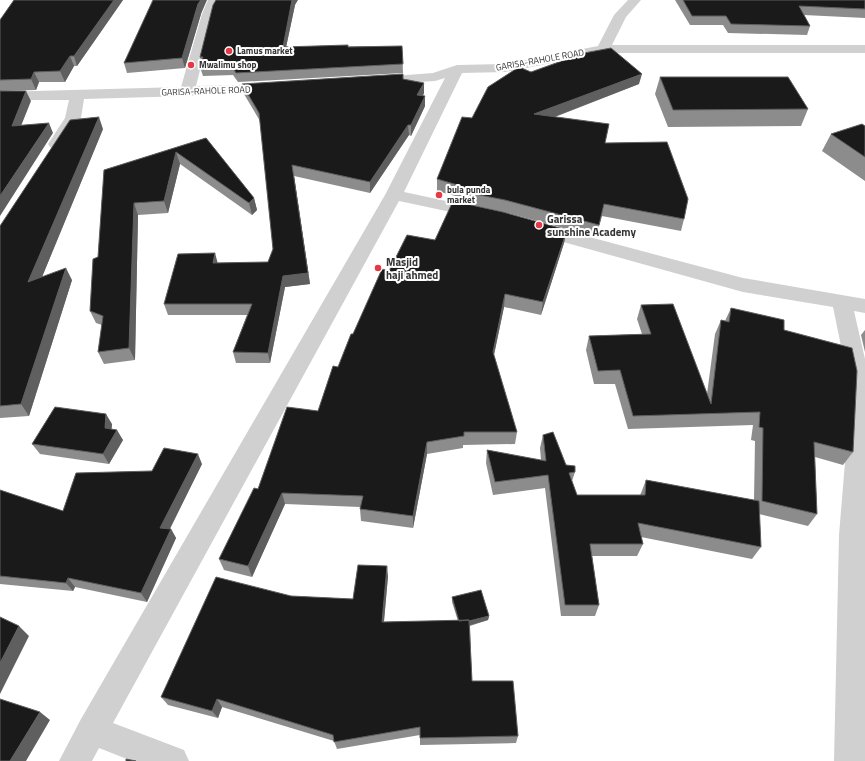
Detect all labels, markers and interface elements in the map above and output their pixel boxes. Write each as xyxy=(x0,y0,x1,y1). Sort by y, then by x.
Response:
place label: Lamus market xyxy=(237,44,293,57)
street label: GARISA-RAHOLE ROAD xyxy=(495,45,585,74)
marker: Lamus market xyxy=(224,46,234,56)
place label: Mwalimu shop xyxy=(199,58,256,71)
marker: Mwalimu shop xyxy=(186,60,196,70)
street label: GARISA-RAHOLE ROAD xyxy=(161,82,251,99)
place label: bula punda market xyxy=(447,183,491,206)
marker: bula punda market xyxy=(434,190,444,200)
place label: Garissa sunshine Academy xyxy=(547,211,637,240)
marker: Garissa sunshine Academy xyxy=(534,220,544,230)
place label: Masjid haji ahmed xyxy=(386,254,438,283)
marker: Masjid haji ahmed xyxy=(373,263,383,273)

